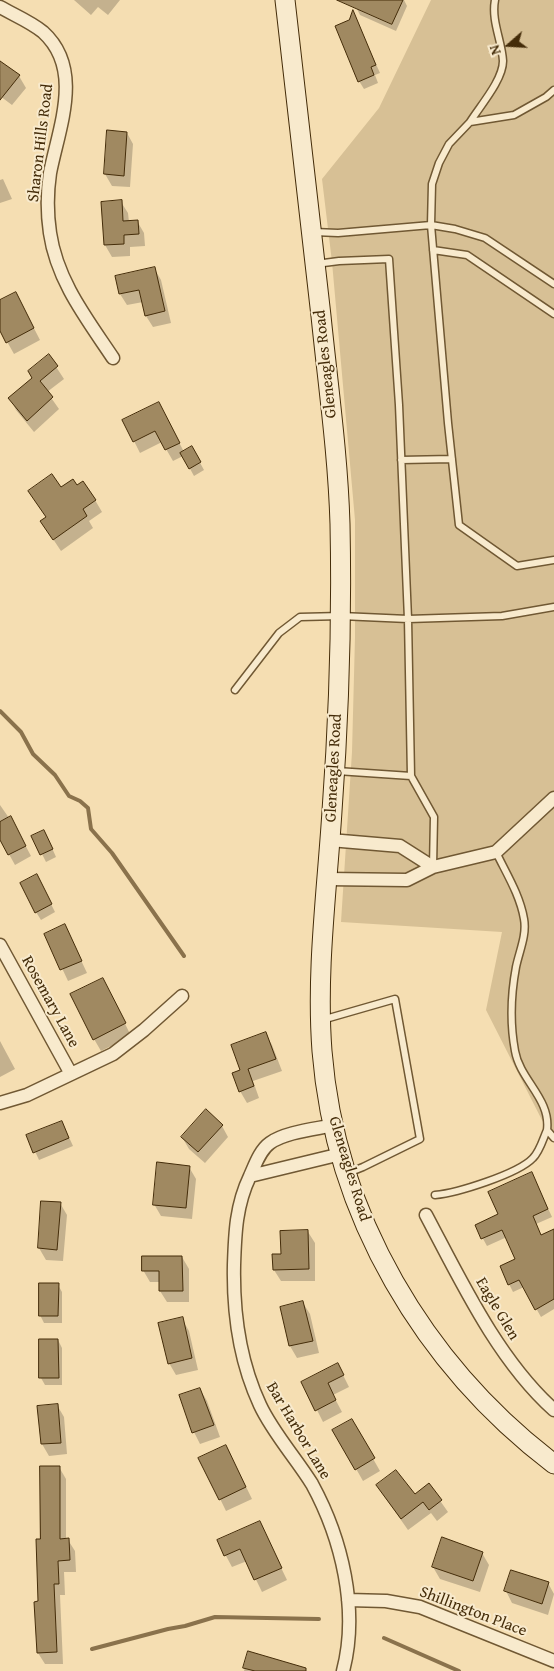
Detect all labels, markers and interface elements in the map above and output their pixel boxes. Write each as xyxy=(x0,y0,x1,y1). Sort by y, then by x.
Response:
north arrow xyxy=(484,20,534,70)
text: N xyxy=(484,42,506,58)
street label: Sharon Hills Road xyxy=(24,83,58,203)
street label: Gleneagles Road xyxy=(311,309,341,419)
street label: Gleneagles Road xyxy=(322,713,346,823)
street label: Rosemary Lane xyxy=(17,953,83,1051)
street label: Gleneagles Road xyxy=(324,1114,374,1224)
street label: Eagle Glen xyxy=(471,1274,523,1344)
street label: Bar Harbor Lane xyxy=(261,1379,335,1483)
street label: Shillington Place xyxy=(417,1583,529,1641)

